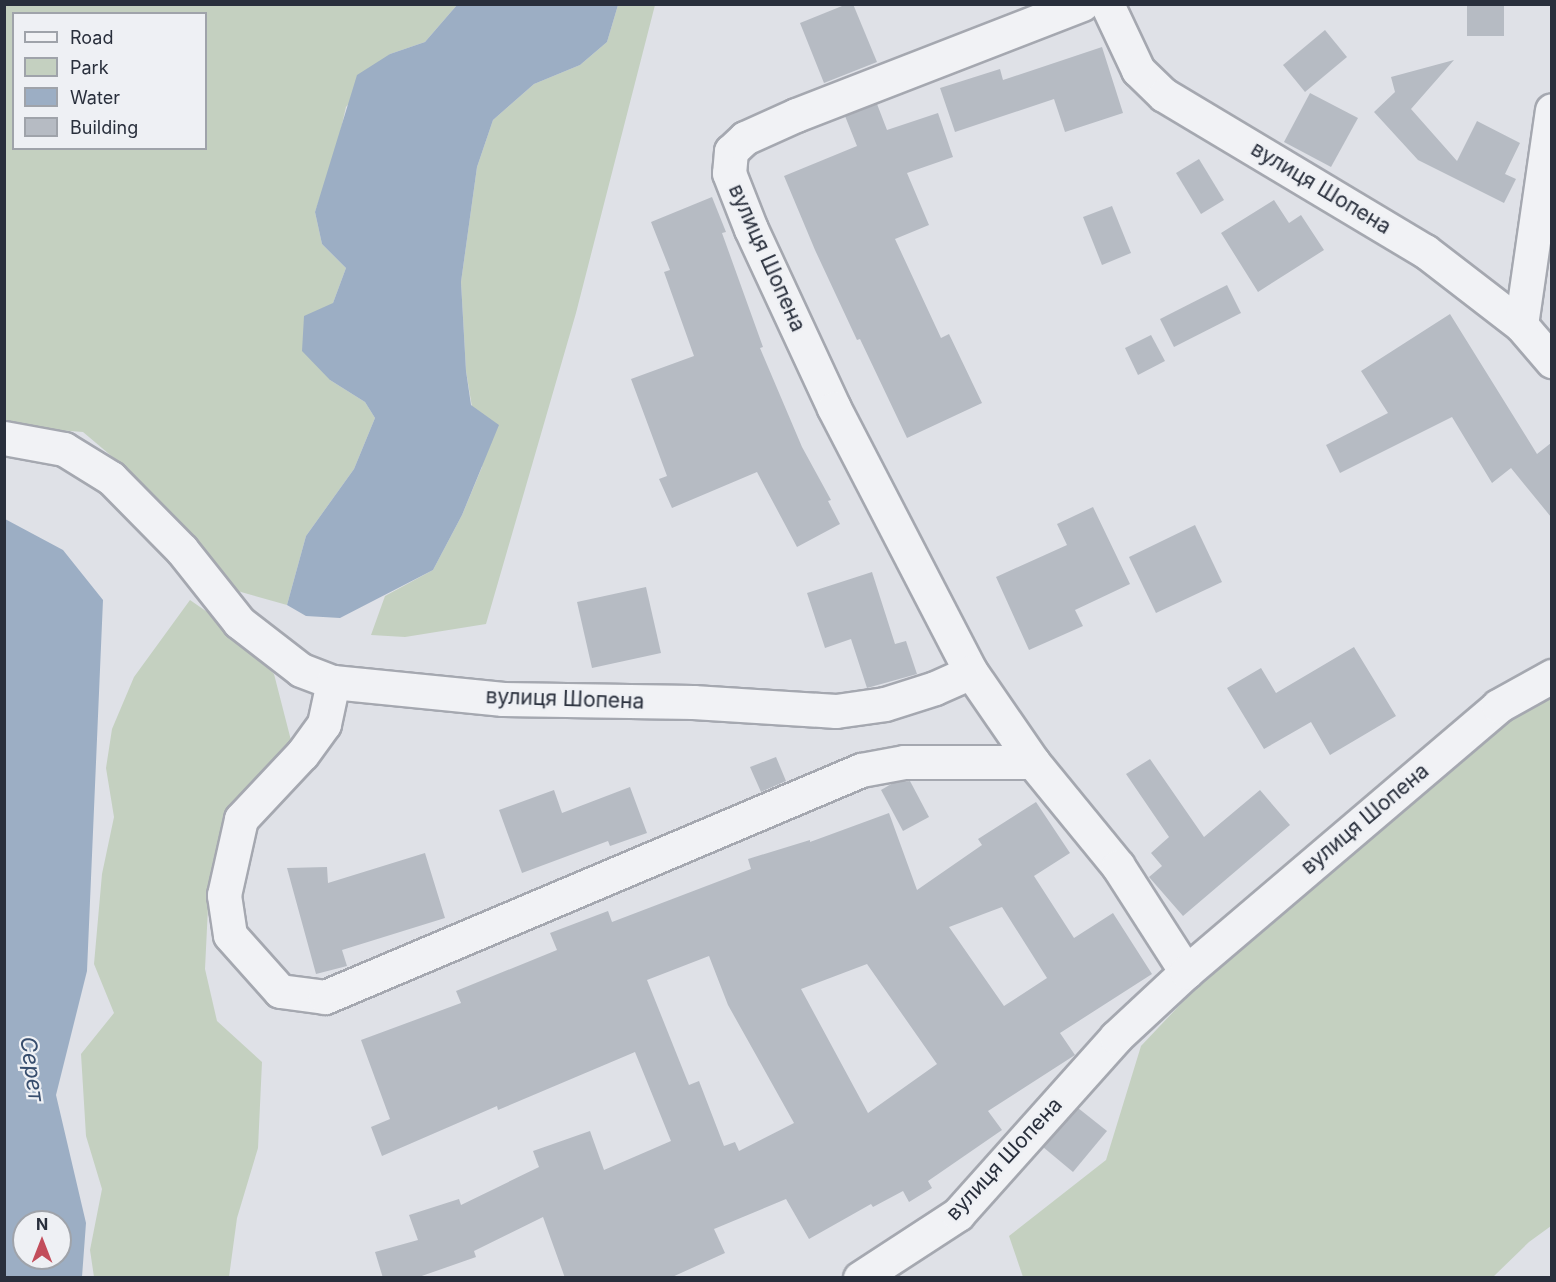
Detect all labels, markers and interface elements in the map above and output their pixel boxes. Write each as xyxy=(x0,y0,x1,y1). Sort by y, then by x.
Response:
legend xyxy=(12,12,207,150)
text: Road xyxy=(70,27,113,48)
text: Park xyxy=(70,57,109,78)
text: Water xyxy=(70,87,120,108)
text: Building xyxy=(70,117,138,138)
street label: вулиця Шопена xyxy=(1246,136,1396,240)
street label: вулиця Шопена xyxy=(723,180,811,336)
street label: вулиця Шопена xyxy=(485,684,645,714)
street label: вулиця Шопена xyxy=(1296,758,1434,880)
water label: Серет xyxy=(14,1035,50,1103)
street label: вулиця Шопена xyxy=(941,1092,1067,1226)
north arrow xyxy=(12,1210,72,1270)
text: N xyxy=(36,1214,48,1234)

